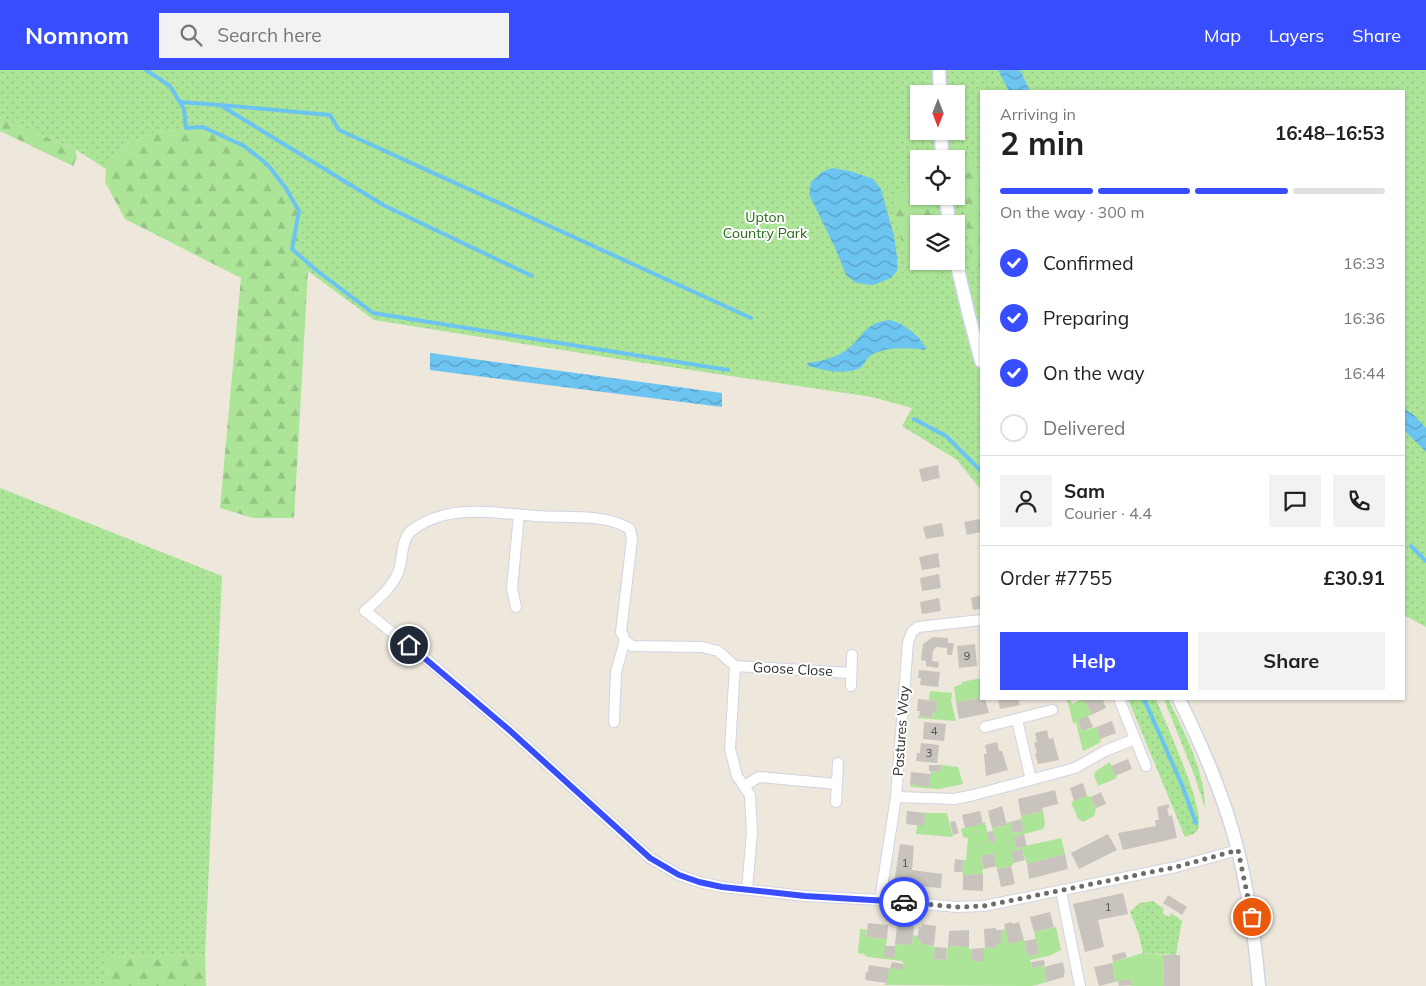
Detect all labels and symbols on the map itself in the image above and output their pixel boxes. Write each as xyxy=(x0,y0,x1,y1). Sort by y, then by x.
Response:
north arrow xyxy=(910,85,965,140)
park label: Upton Country Park xyxy=(723,208,808,242)
pin xyxy=(388,624,430,666)
house number: 9 xyxy=(964,649,970,663)
street label: Goose Close xyxy=(753,658,833,680)
street label: Pastures Way xyxy=(889,685,913,777)
house number: 4 xyxy=(931,724,938,738)
house number: 3 xyxy=(926,746,932,760)
house number: 1 xyxy=(902,856,908,870)
courier xyxy=(879,877,929,927)
pin xyxy=(1231,896,1273,938)
house number: 1 xyxy=(1105,900,1111,914)

